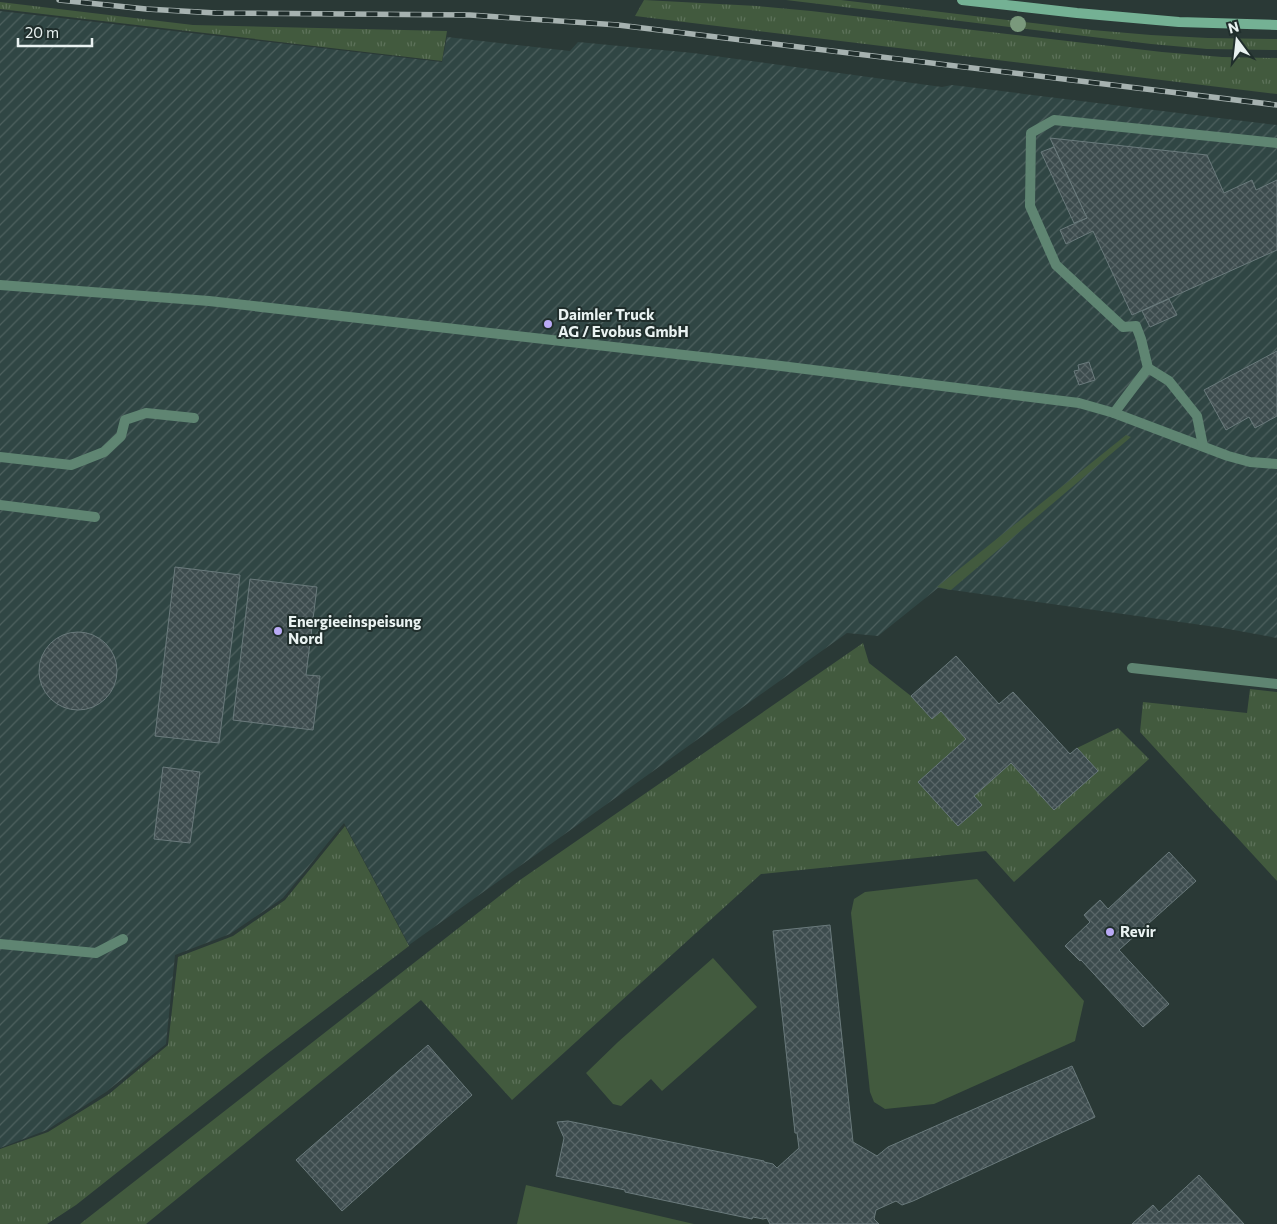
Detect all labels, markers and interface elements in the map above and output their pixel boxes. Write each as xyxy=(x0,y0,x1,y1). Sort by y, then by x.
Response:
scale bar xyxy=(18,15,91,47)
north arrow xyxy=(1212,15,1262,65)
text: N xyxy=(1226,17,1241,37)
text: 20 m xyxy=(25,23,59,41)
place label: Daimler Truck AG / Evobus GmbH xyxy=(558,305,689,340)
marker: Daimler Truck AG / Evobus GmbH xyxy=(542,318,554,330)
place label: Energieeinspeisung Nord xyxy=(288,612,421,647)
marker: Energieeinspeisung Nord xyxy=(272,625,284,637)
place label: Revir xyxy=(1120,922,1156,940)
marker: Revir xyxy=(1104,926,1116,938)

